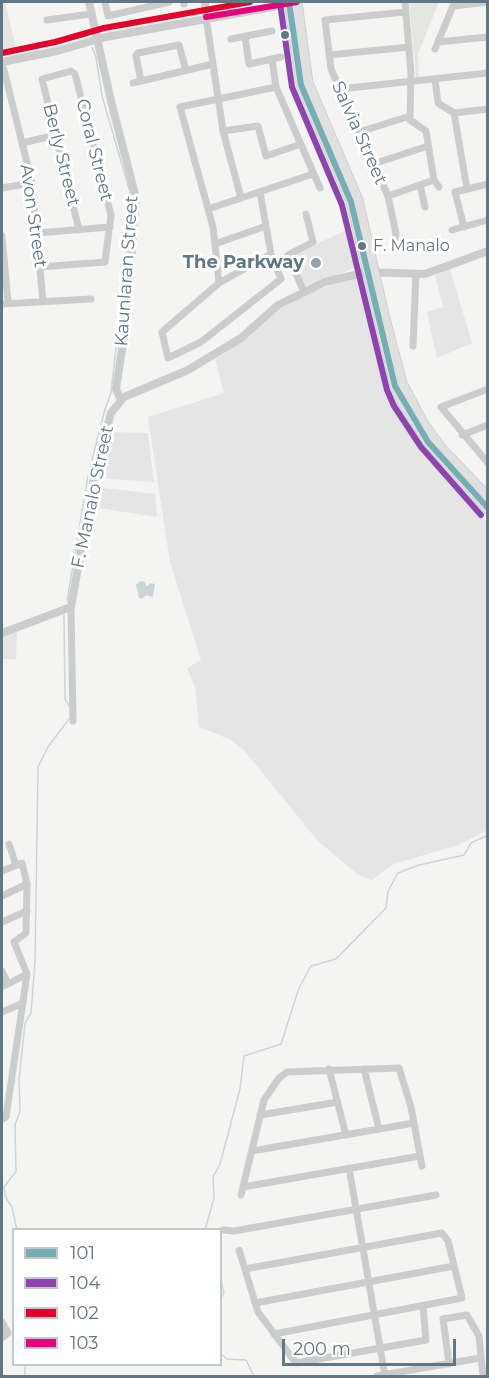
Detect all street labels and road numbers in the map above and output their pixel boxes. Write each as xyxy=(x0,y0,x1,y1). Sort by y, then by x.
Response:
street label: Salvia Street xyxy=(327,78,391,188)
street label: Coral Street xyxy=(71,97,117,203)
street label: Berly Street xyxy=(38,101,84,209)
street label: Avon Street xyxy=(15,163,51,269)
street label: Kaunlaran Street xyxy=(111,195,143,347)
street label: F. Manalo Street xyxy=(67,424,119,570)

